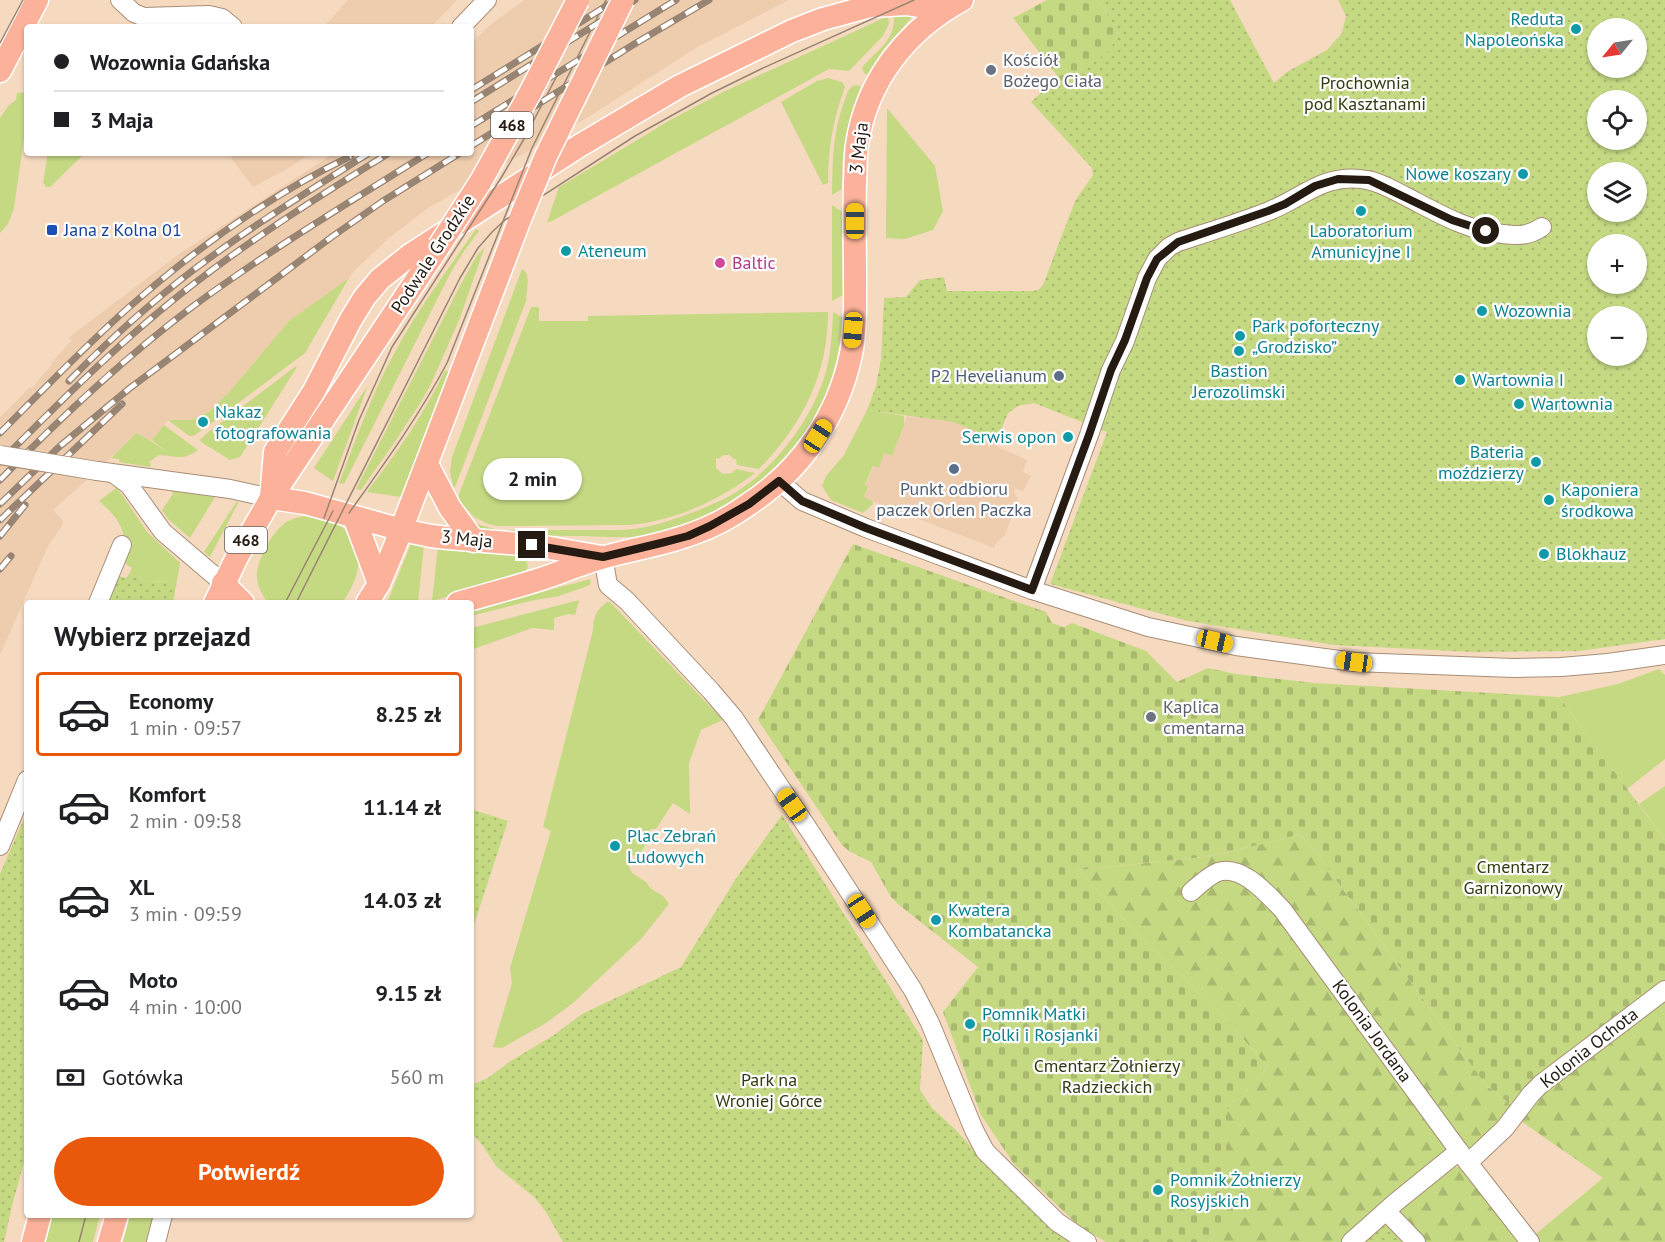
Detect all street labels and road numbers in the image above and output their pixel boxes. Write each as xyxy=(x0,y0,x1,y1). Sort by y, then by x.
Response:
road number: 468 xyxy=(491,112,533,138)
street label: 3 Maja xyxy=(844,121,873,175)
street label: Podwale Grodzkie xyxy=(386,190,480,318)
street label: 3 Maja xyxy=(440,524,494,553)
road number: 468 xyxy=(225,527,267,553)
street label: Kolonia Jordana xyxy=(1327,975,1417,1087)
street label: Kolonia Ochota xyxy=(1535,1002,1642,1093)

